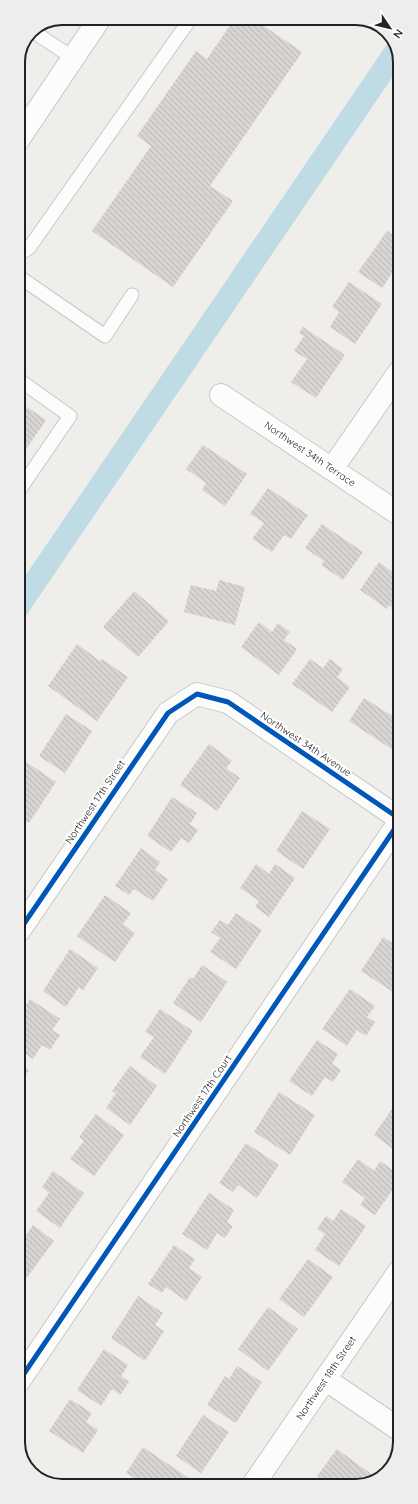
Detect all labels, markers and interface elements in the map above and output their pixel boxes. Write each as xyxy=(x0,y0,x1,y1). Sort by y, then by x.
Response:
north arrow xyxy=(370,8,410,48)
text: N xyxy=(390,26,406,41)
street label: Northwest 34th Terrace xyxy=(262,419,358,490)
street label: Northwest 34th Avenue xyxy=(258,709,354,779)
street label: Northwest 17th Street xyxy=(62,757,128,846)
street label: Northwest 17th Court xyxy=(170,1052,235,1140)
street label: Northwest 18th Street xyxy=(293,1333,359,1422)

